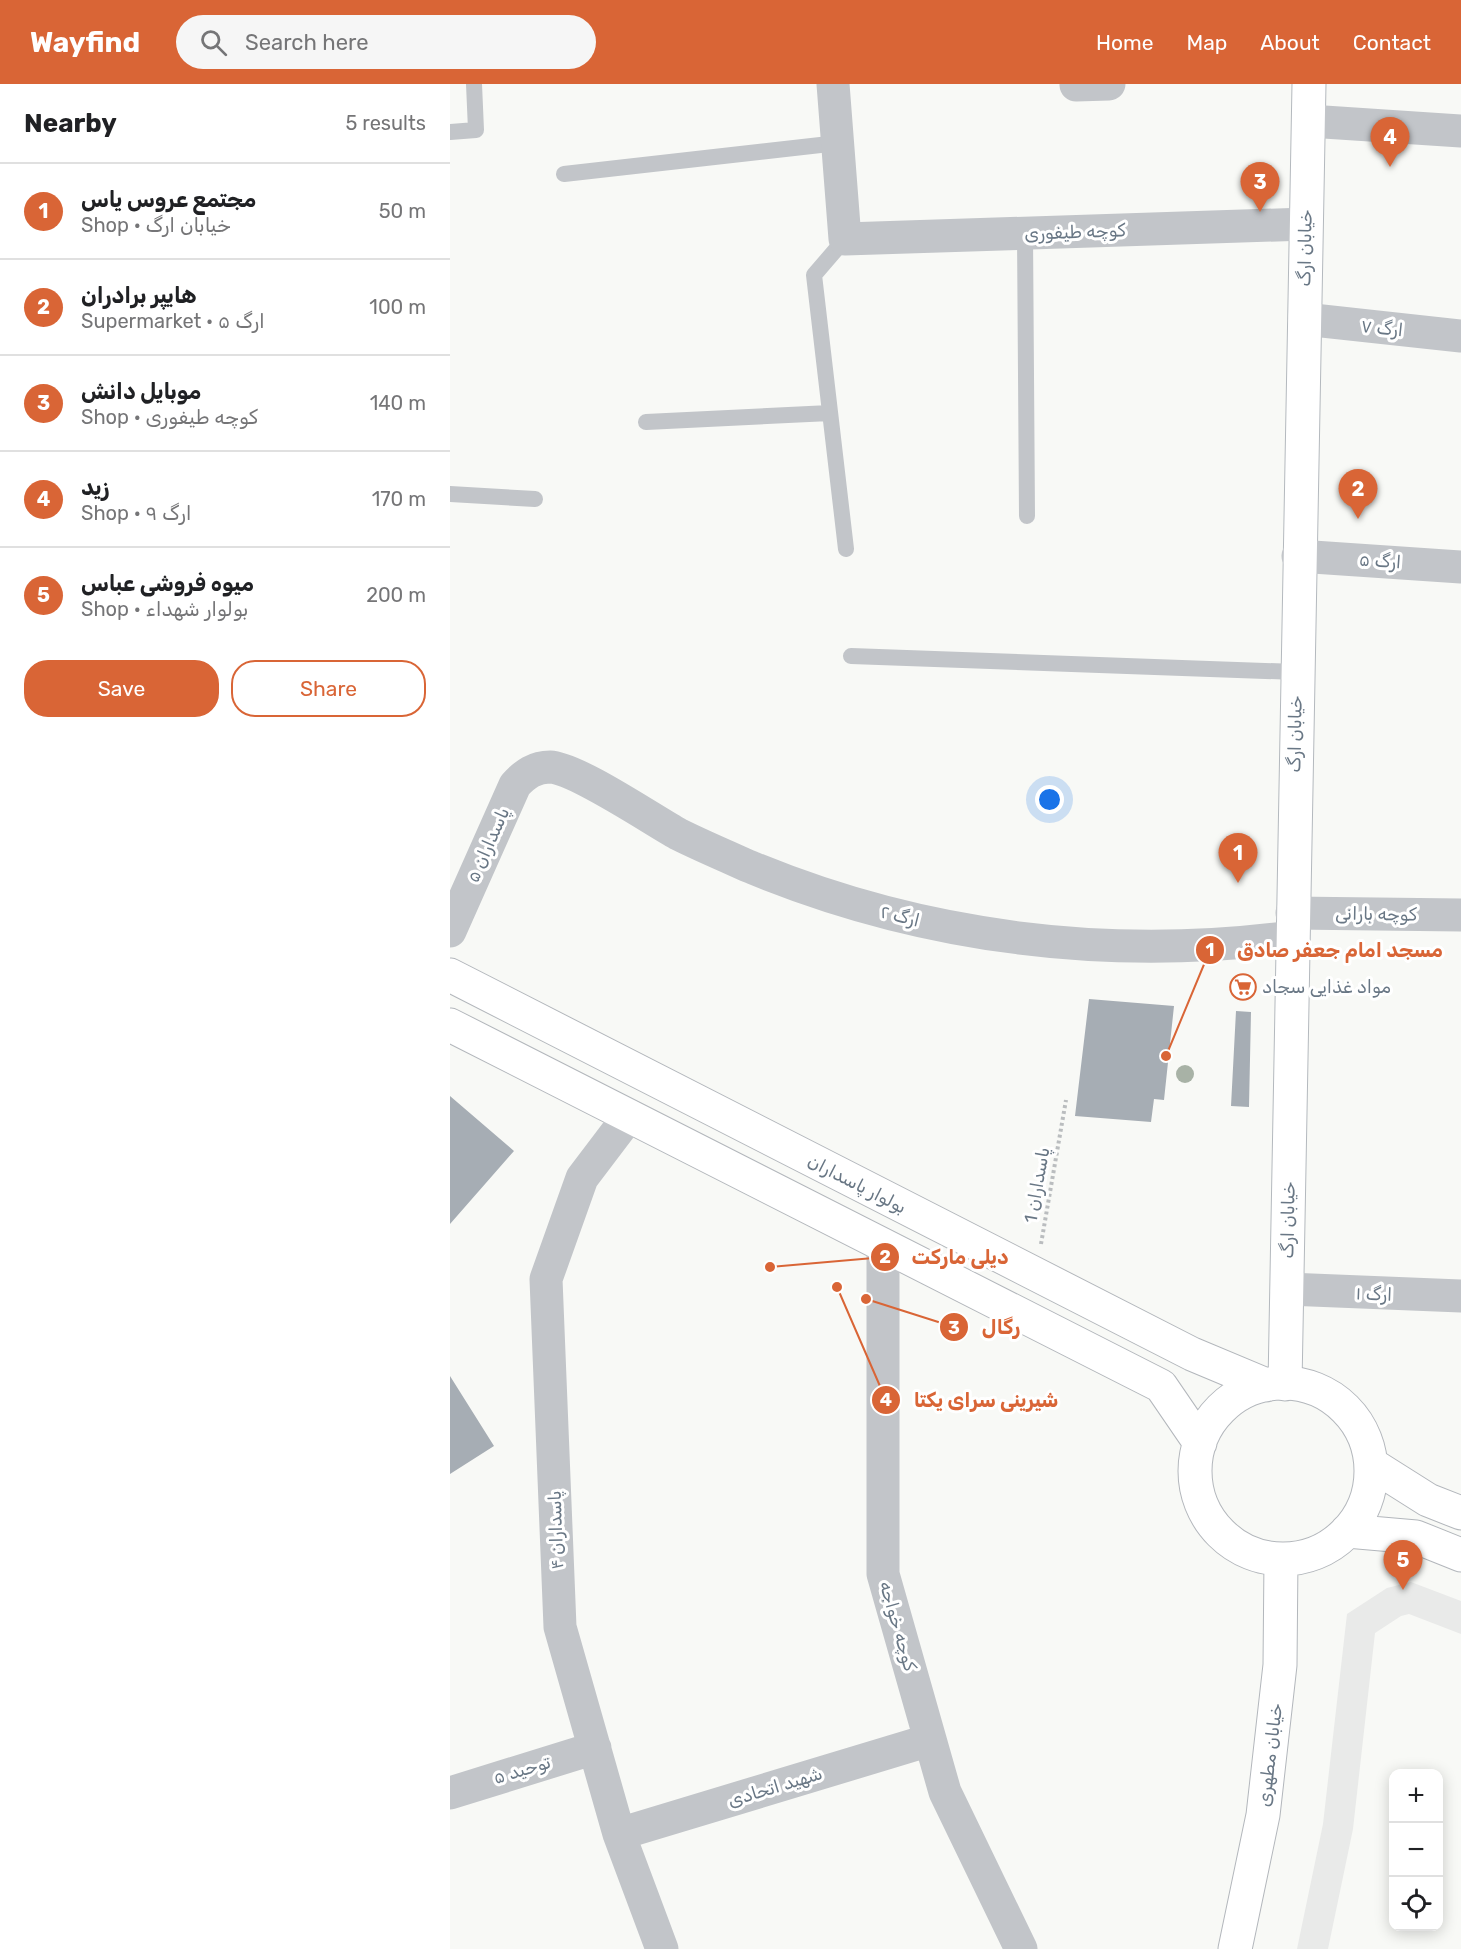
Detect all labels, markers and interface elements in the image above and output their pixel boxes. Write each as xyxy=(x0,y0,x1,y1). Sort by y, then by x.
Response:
search box xyxy=(176,15,596,69)
text: Wayfind xyxy=(30,26,140,59)
icon: search xyxy=(197,26,230,59)
text: Search here xyxy=(245,29,369,56)
text: Home xyxy=(1096,30,1153,55)
text: Map xyxy=(1186,30,1227,55)
text: About xyxy=(1260,30,1320,55)
text: Contact xyxy=(1353,30,1431,55)
text: Nearby xyxy=(24,108,117,139)
text: 5 results xyxy=(345,111,426,135)
pin: 4 xyxy=(1370,118,1410,167)
pin: 3 xyxy=(1240,162,1280,212)
text: مجتمع عروس یاس xyxy=(81,186,256,213)
text: 1 xyxy=(39,199,48,223)
text: 50 m xyxy=(379,199,426,223)
street label: خیابان ارگ xyxy=(1293,209,1317,287)
text: Shop · خیابان ارگ xyxy=(81,213,231,237)
street label: کوچه طیفوری xyxy=(1024,219,1126,245)
text: هایپر برادران xyxy=(81,282,197,309)
text: 2 xyxy=(37,295,50,319)
text: 100 m xyxy=(369,295,426,319)
text: Supermarket · ارگ ۵ xyxy=(81,309,265,333)
street label: ارگ ۷ xyxy=(1360,315,1404,341)
text: موبایل دانش xyxy=(81,378,201,405)
text: 3 xyxy=(37,391,50,415)
text: 140 m xyxy=(370,391,426,415)
text: Shop · کوچه طیفوری xyxy=(81,405,258,429)
pin: 2 xyxy=(1338,470,1378,519)
text: زید xyxy=(81,474,109,501)
text: 4 xyxy=(37,487,50,511)
text: 170 m xyxy=(372,487,426,511)
text: Shop · ارگ ۹ xyxy=(81,501,191,525)
street label: ارگ ۵ xyxy=(1358,549,1402,573)
text: میوه فروشی عباس xyxy=(81,570,254,597)
text: 5 xyxy=(37,583,50,607)
text: 200 m xyxy=(366,583,426,607)
text: Shop · بولوار شهداء xyxy=(81,597,248,621)
button: Save xyxy=(24,660,219,717)
button: Share xyxy=(231,660,426,717)
street label: خیابان ارگ xyxy=(1283,695,1307,773)
your location xyxy=(1035,785,1064,814)
street label: پاسداران ۵ xyxy=(462,804,515,886)
pin: 1 xyxy=(1218,834,1258,883)
street label: ارگ ۲ xyxy=(878,901,922,931)
street label: کوچه بارانی xyxy=(1335,902,1417,926)
callout: مسجد امام جعفر صادق xyxy=(1195,931,1455,969)
text: مسجد امام جعفر صادق xyxy=(1237,938,1443,963)
text: 1 xyxy=(1206,939,1214,961)
supermarket icon: مواد غذایی سجاد xyxy=(1228,972,1258,1002)
place label: مواد غذایی سجاد xyxy=(1262,976,1391,998)
street label: پاسداران 1 xyxy=(1020,1145,1055,1225)
street label: بولوار پاسداران xyxy=(803,1150,910,1219)
street label: خیابان ارگ xyxy=(1276,1181,1300,1259)
callout: دیلی مارکت xyxy=(870,1238,1021,1276)
text: دیلی مارکت xyxy=(912,1245,1008,1269)
text: 2 xyxy=(879,1246,891,1268)
street label: ارگ ۱ xyxy=(1355,1282,1393,1306)
callout: رگال xyxy=(939,1308,1032,1346)
text: رگال xyxy=(982,1315,1020,1339)
text: 3 xyxy=(948,1317,960,1339)
callout: شیرینی سرای یکتا xyxy=(871,1381,1070,1419)
text: شیرینی سرای یکتا xyxy=(914,1388,1058,1412)
text: 4 xyxy=(880,1389,892,1411)
street label: پاسداران ۴ xyxy=(544,1490,569,1570)
pin: 5 xyxy=(1384,1540,1422,1590)
street label: کوچه خواجه xyxy=(875,1578,921,1674)
street label: خیابان مطهری xyxy=(1253,1702,1287,1808)
street label: توحید ۵ xyxy=(491,1751,554,1789)
street label: شهید اتحادی xyxy=(725,1762,825,1812)
map controls xyxy=(1389,1769,1443,1931)
button: + xyxy=(1389,1769,1443,1823)
button: − xyxy=(1389,1823,1443,1877)
button: locate xyxy=(1389,1877,1443,1931)

